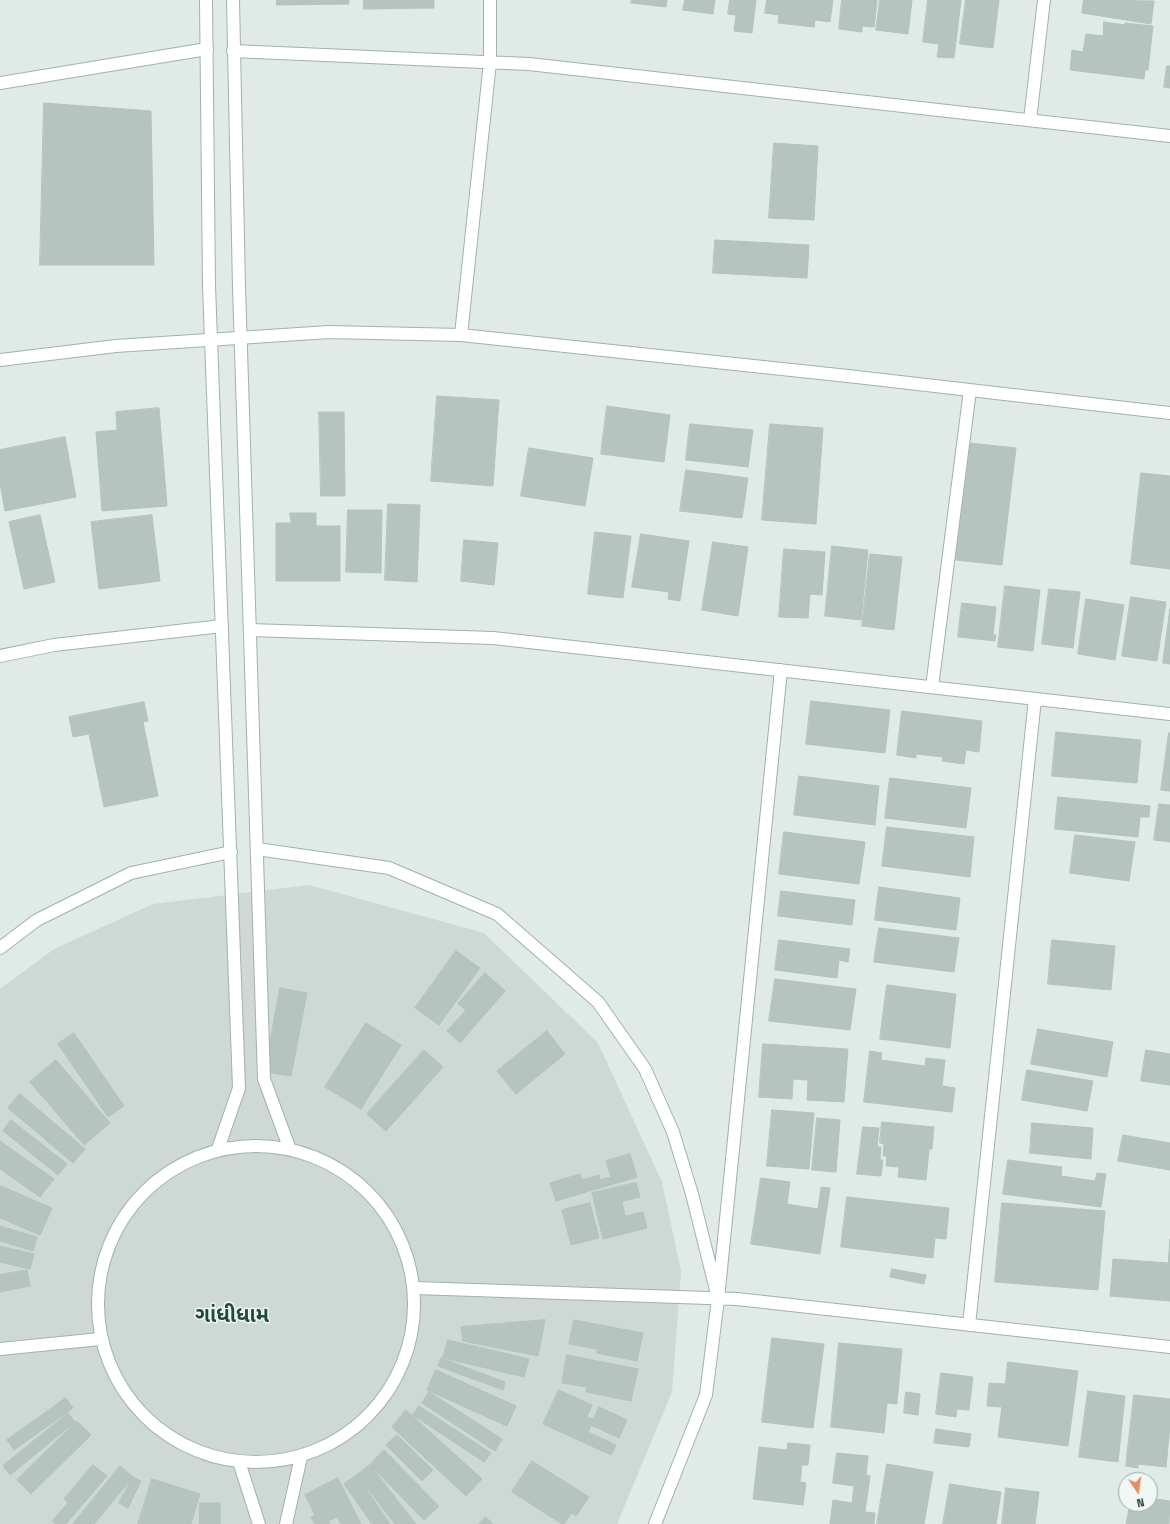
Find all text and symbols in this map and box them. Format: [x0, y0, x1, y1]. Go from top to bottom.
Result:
district label: ગાંધીધામ [195, 1303, 269, 1329]
north arrow [1118, 1472, 1158, 1512]
text: N [1135, 1495, 1146, 1510]

